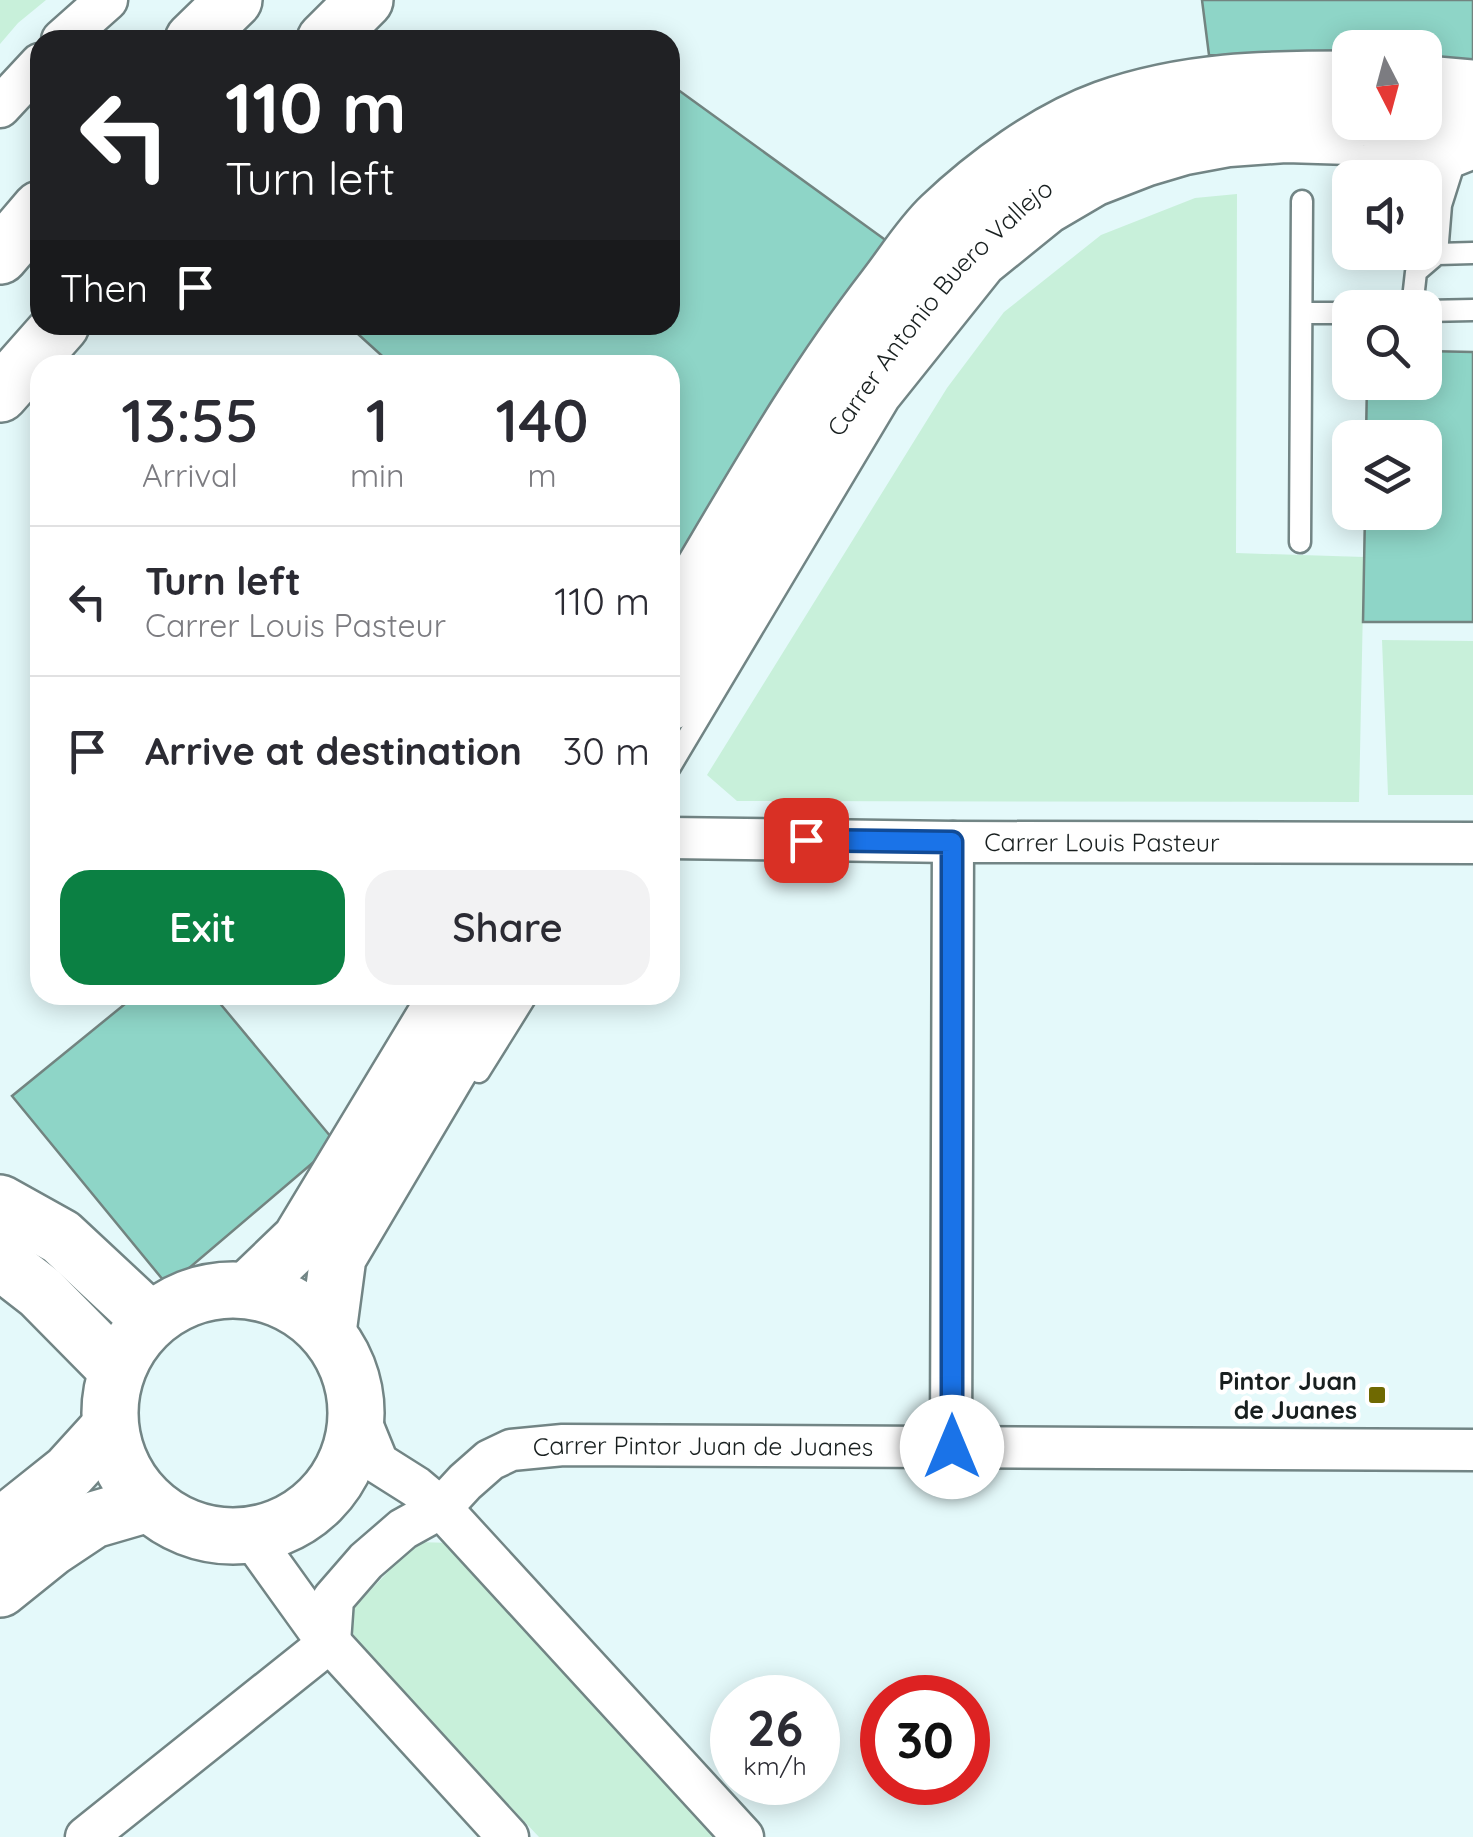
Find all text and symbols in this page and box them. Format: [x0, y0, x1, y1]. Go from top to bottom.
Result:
north arrow [1332, 30, 1442, 140]
map controls [1332, 30, 1442, 530]
text: 110 m [225, 63, 407, 151]
icon: left [60, 70, 190, 200]
text: Turn left [225, 150, 395, 206]
button: sound [1332, 160, 1442, 270]
street label: Carrer Antonio Buero Vallejo [820, 172, 1058, 441]
icon: arrive [168, 260, 223, 315]
text: Then [60, 264, 148, 312]
button: search [1332, 290, 1442, 400]
text: 13:55 [121, 382, 259, 457]
text: 1 [366, 382, 389, 457]
text: 140 [496, 382, 589, 457]
button: layers [1332, 420, 1442, 530]
text: Arrival [142, 455, 238, 495]
text: min [350, 455, 404, 495]
text: m [528, 455, 557, 495]
text: Turn left [145, 557, 301, 605]
icon: left [60, 574, 115, 629]
text: 110 m [554, 577, 650, 625]
text: Carrer Louis Pasteur [145, 605, 446, 645]
icon: arrive [60, 724, 115, 779]
text: Arrive at destination [145, 727, 522, 775]
text: 30 m [562, 727, 650, 775]
pin [764, 798, 849, 883]
icon: arrive [779, 813, 834, 868]
street label: Carrer Louis Pasteur [984, 826, 1220, 858]
button: Exit [60, 870, 345, 985]
button: Share [365, 870, 650, 985]
place label: Pintor Juan de Juanes [1218, 1365, 1357, 1425]
marker: Pintor Juan de Juanes [1366, 1384, 1388, 1406]
position arrow [900, 1395, 1004, 1499]
street label: Carrer Pintor Juan de Juanes [531, 1429, 873, 1463]
speed limit sign: 30 [860, 1675, 990, 1805]
text: 26 [747, 1696, 803, 1759]
text: km/h [743, 1750, 807, 1781]

